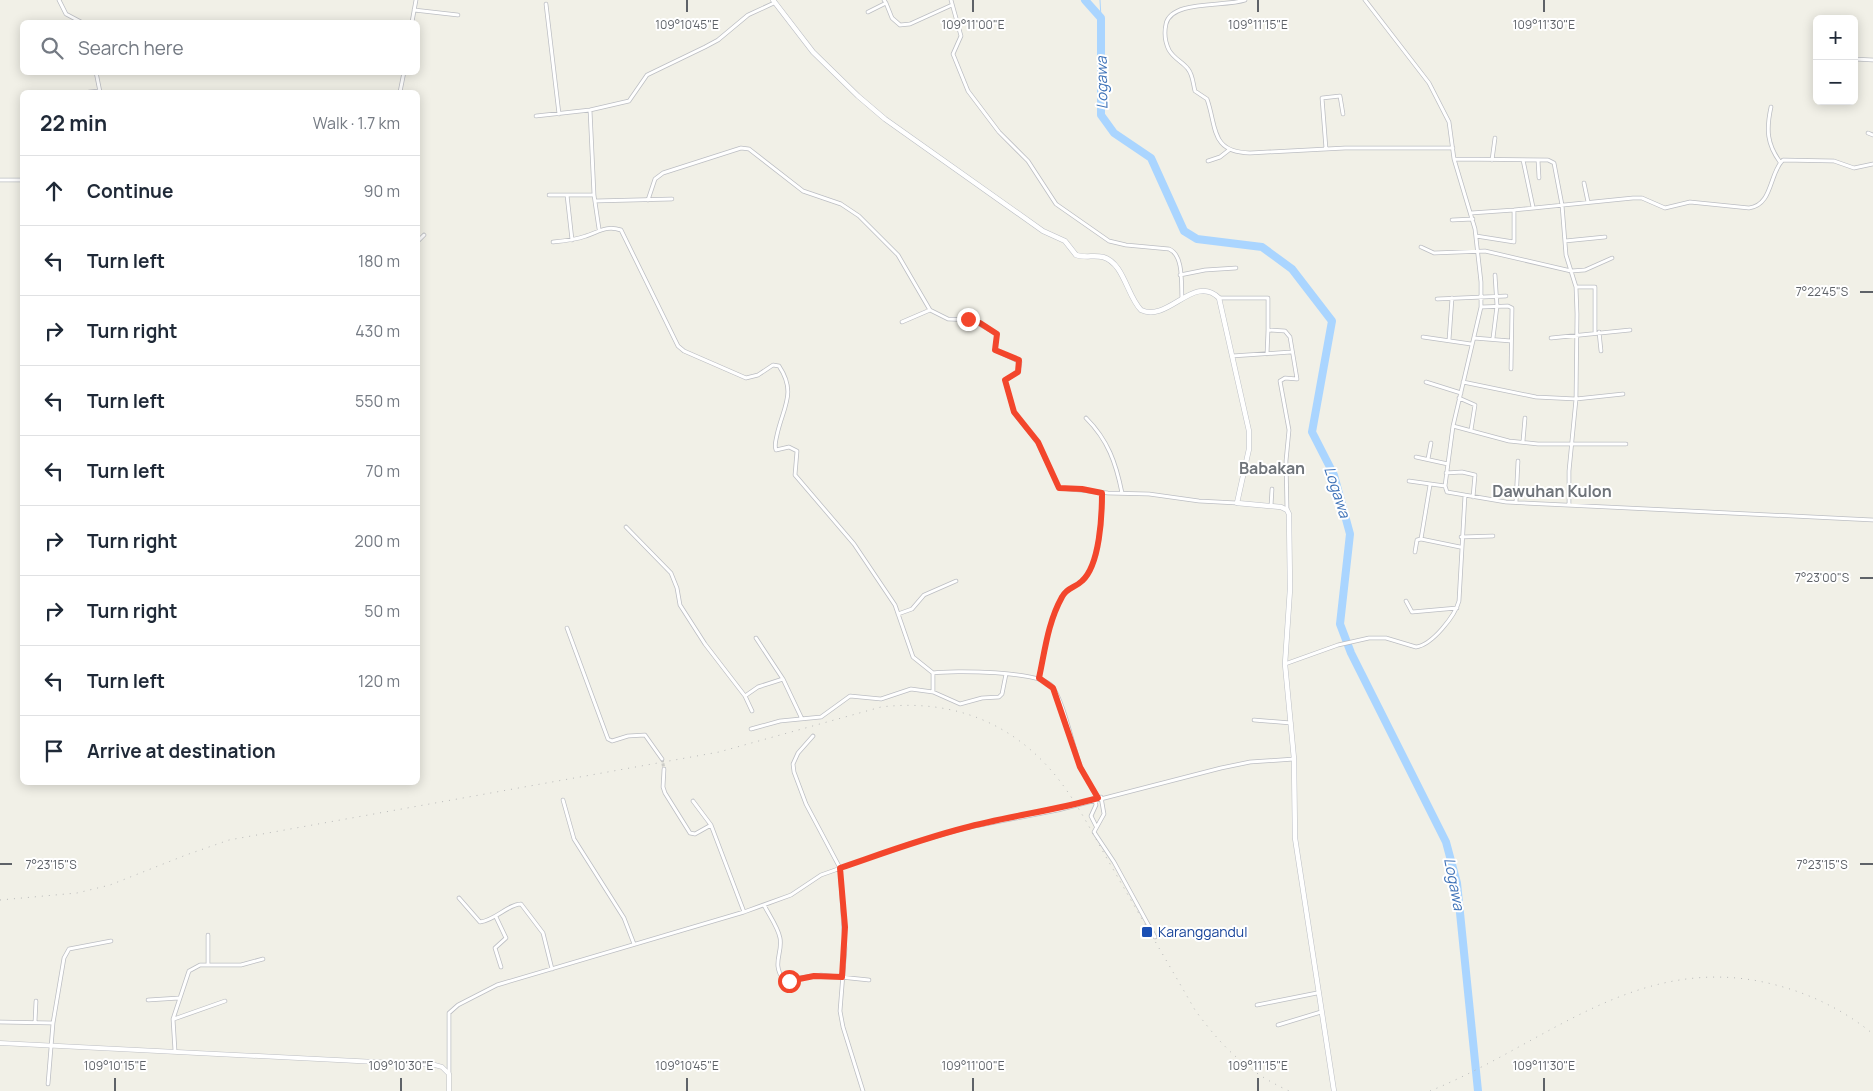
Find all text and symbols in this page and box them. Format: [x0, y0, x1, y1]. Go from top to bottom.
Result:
map controls [1813, 15, 1858, 105]
button: + [1813, 15, 1858, 60]
text: 109°10'45"E [655, 16, 719, 33]
text: 109°11'00"E [942, 16, 1005, 33]
text: 109°11'15"E [1228, 16, 1288, 33]
text: 109°11'30"E [1513, 16, 1575, 33]
search box [20, 20, 420, 75]
icon: search [38, 34, 66, 62]
text: Search here [78, 35, 184, 61]
water label: Logawa [1091, 56, 1112, 110]
button: − [1813, 60, 1858, 105]
text: 22 min [40, 109, 107, 137]
text: Walk · 1.7 km [313, 112, 400, 134]
icon: ahead [40, 177, 68, 205]
text: Continue [87, 178, 173, 204]
text: 90 m [364, 180, 400, 202]
icon: left [40, 247, 68, 275]
text: Turn left [87, 248, 165, 274]
text: 180 m [358, 250, 400, 272]
text: 7°22'45"S [1796, 283, 1848, 300]
route end [957, 308, 980, 331]
icon: right [40, 317, 68, 345]
text: Turn right [87, 318, 177, 344]
text: 430 m [355, 320, 400, 342]
icon: left [40, 387, 68, 415]
text: Turn left [87, 388, 165, 414]
text: 550 m [355, 390, 400, 412]
icon: left [40, 457, 68, 485]
district label: Babakan [1239, 457, 1305, 479]
text: Turn left [87, 458, 165, 484]
text: 70 m [365, 460, 400, 482]
water label: Logawa [1319, 463, 1356, 521]
district label: Dawuhan Kulon [1492, 480, 1612, 502]
icon: right [40, 527, 68, 555]
text: Turn right [87, 528, 177, 554]
text: 200 m [355, 530, 400, 552]
text: 7°23'00"S [1795, 569, 1849, 586]
icon: right [40, 597, 68, 625]
text: Turn right [87, 598, 177, 624]
text: 50 m [364, 600, 400, 622]
icon: left [40, 667, 68, 695]
text: Turn left [87, 668, 165, 694]
text: 120 m [358, 670, 400, 692]
icon: arrive [40, 737, 68, 765]
text: Arrive at destination [87, 738, 276, 764]
text: 7°23'15"S [25, 856, 77, 873]
water label: Logawa [1439, 856, 1470, 912]
text: 7°23'15"S [1796, 856, 1848, 873]
place label: Karanggandul [1158, 922, 1247, 941]
marker: Karanggandul [1140, 925, 1154, 939]
route start [778, 970, 801, 993]
text: 109°10'15"E [84, 1057, 146, 1074]
text: 109°10'30"E [369, 1057, 434, 1074]
text: 109°10'45"E [655, 1057, 719, 1074]
text: 109°11'00"E [942, 1057, 1005, 1074]
text: 109°11'15"E [1228, 1057, 1288, 1074]
text: 109°11'30"E [1513, 1057, 1575, 1074]

